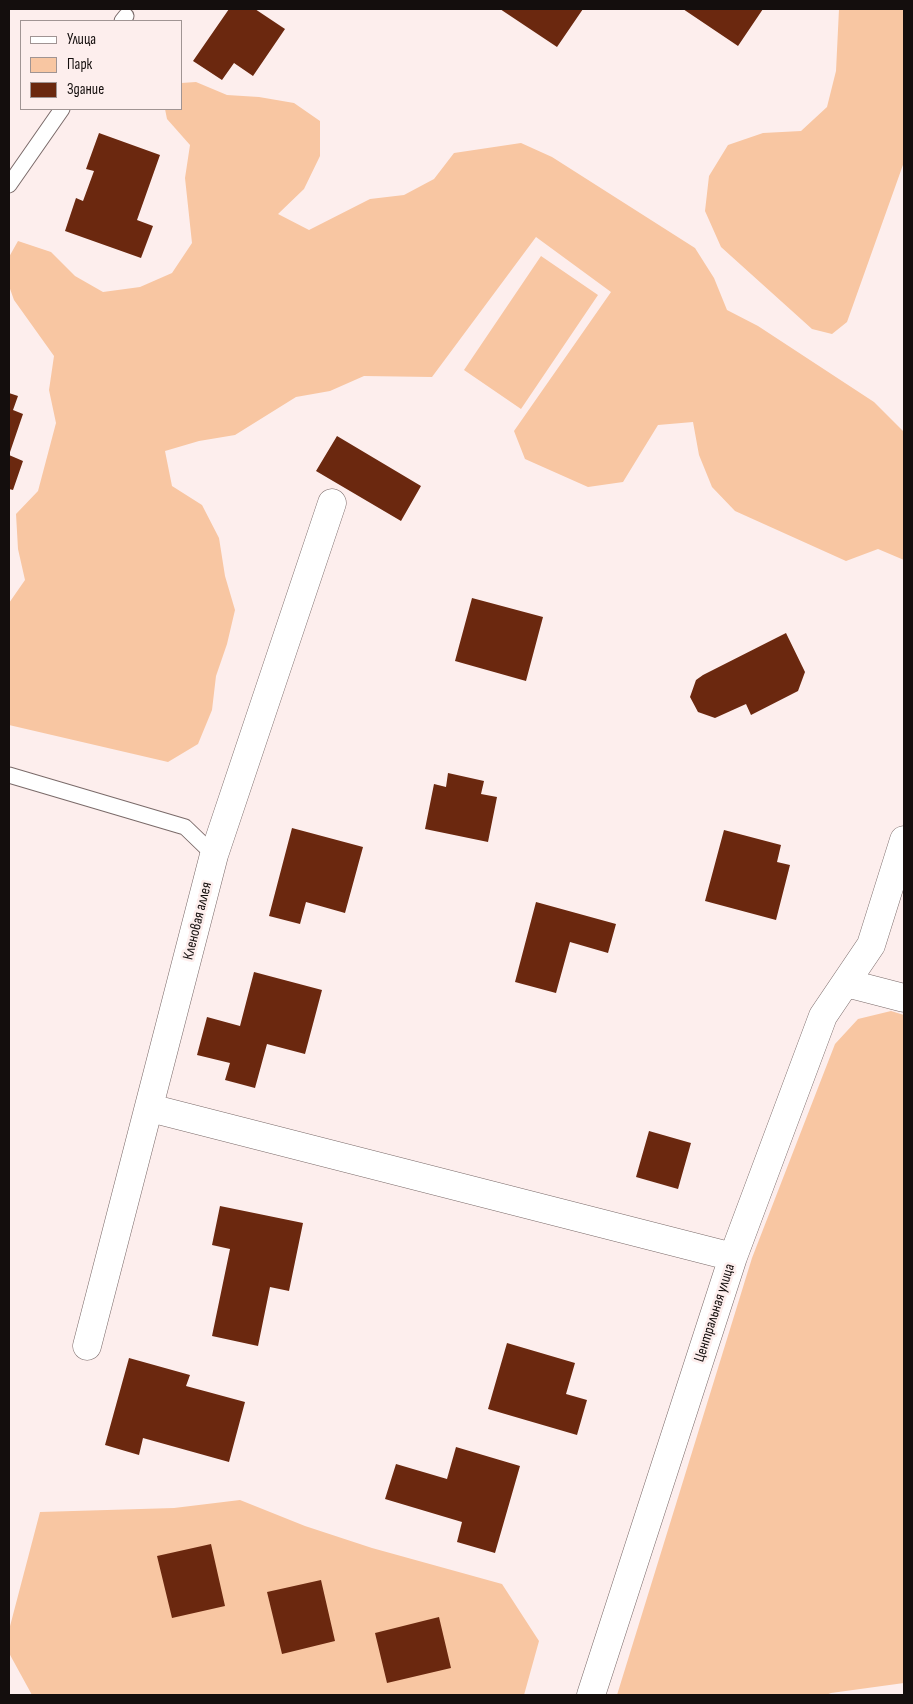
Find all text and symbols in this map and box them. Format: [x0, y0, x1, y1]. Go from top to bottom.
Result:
legend [20, 20, 182, 110]
text: Улица [67, 30, 96, 49]
text: Парк [67, 55, 92, 74]
text: Здание [67, 80, 104, 99]
street label: Кленовая аллея [180, 880, 216, 962]
street label: Центральная улица [691, 1262, 739, 1364]

